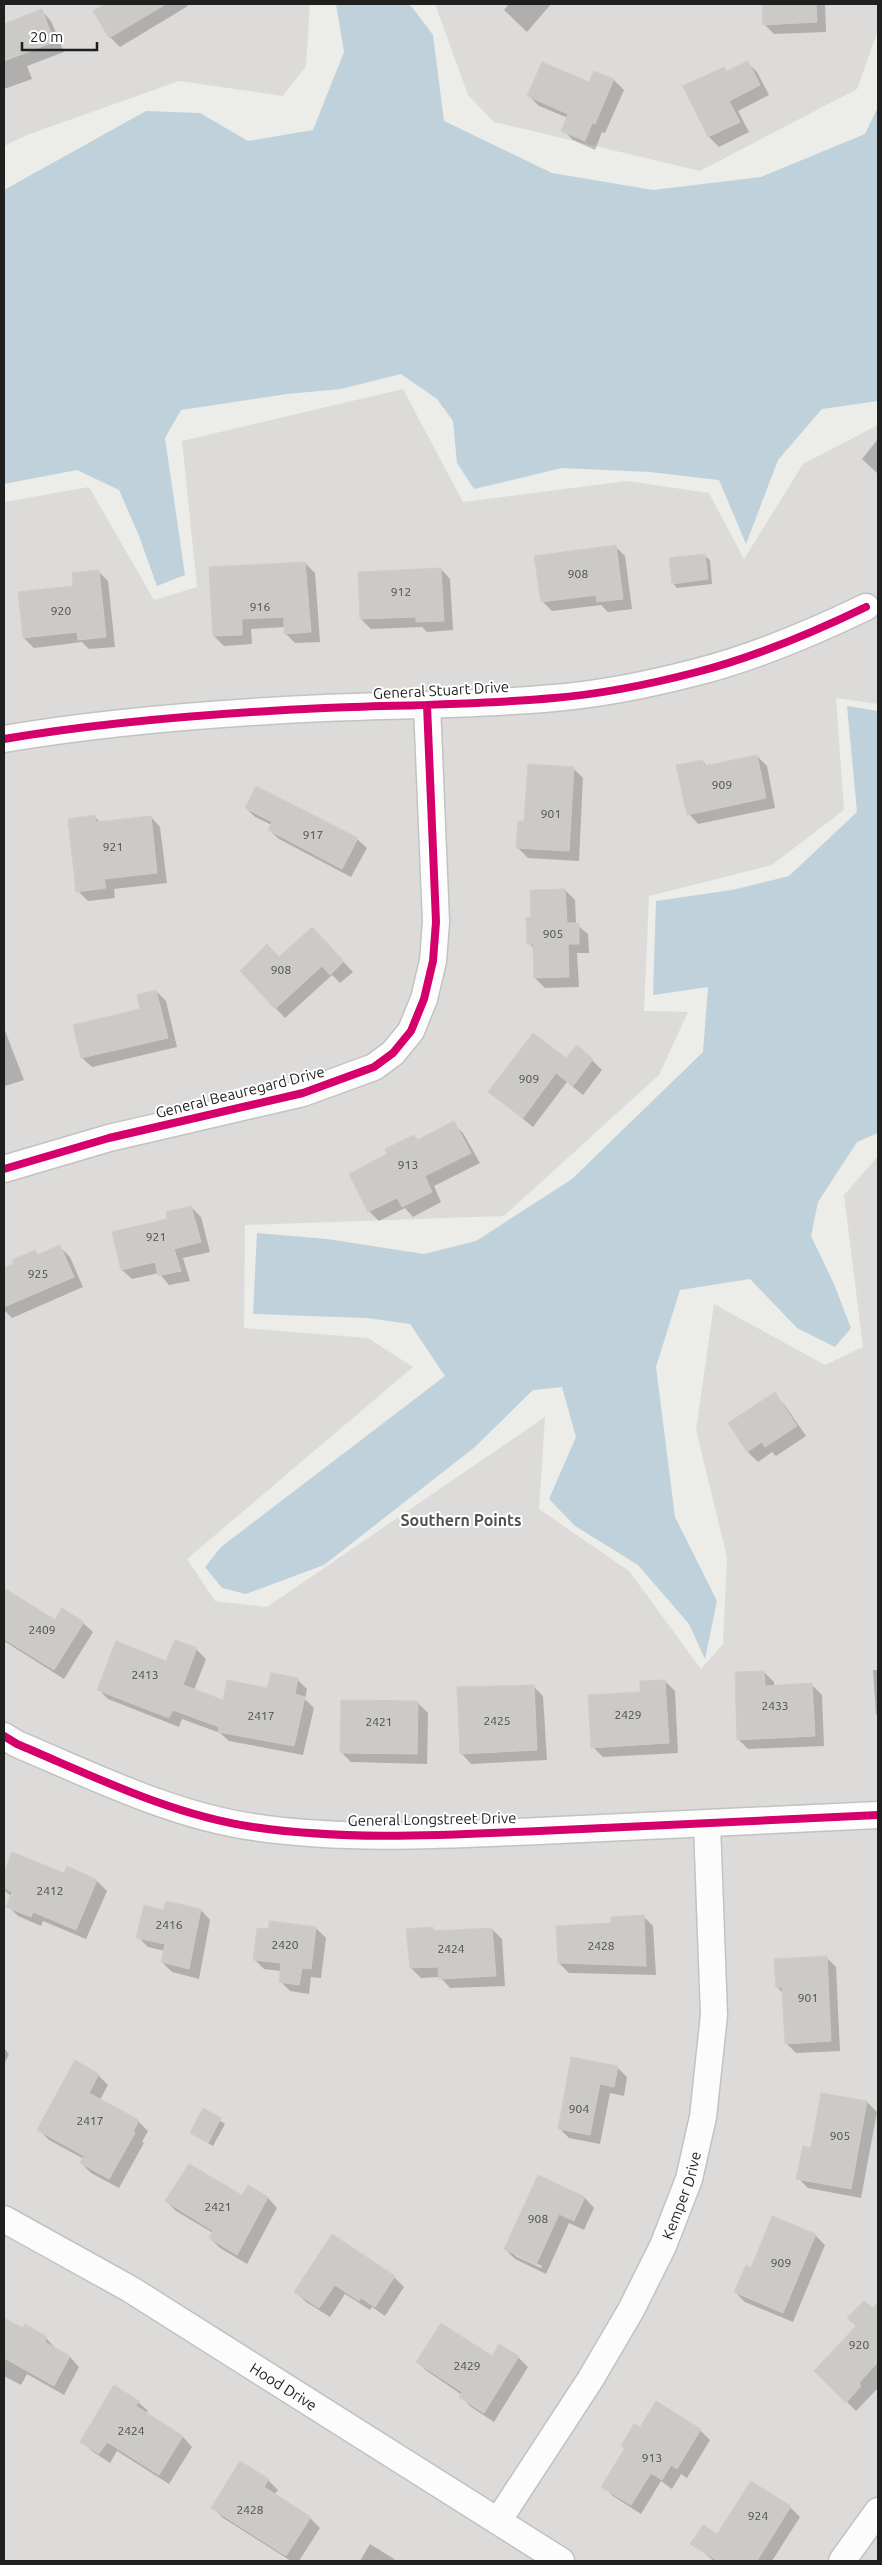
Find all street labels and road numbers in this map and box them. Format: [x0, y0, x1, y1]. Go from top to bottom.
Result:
street label: General Stuart Drive [372, 678, 510, 702]
street label: General Beauregard Drive [154, 1063, 326, 1121]
street label: General Longstreet Drive [347, 1809, 517, 1829]
street label: Kemper Drive [658, 2150, 703, 2242]
street label: Hood Drive [247, 2359, 320, 2413]

